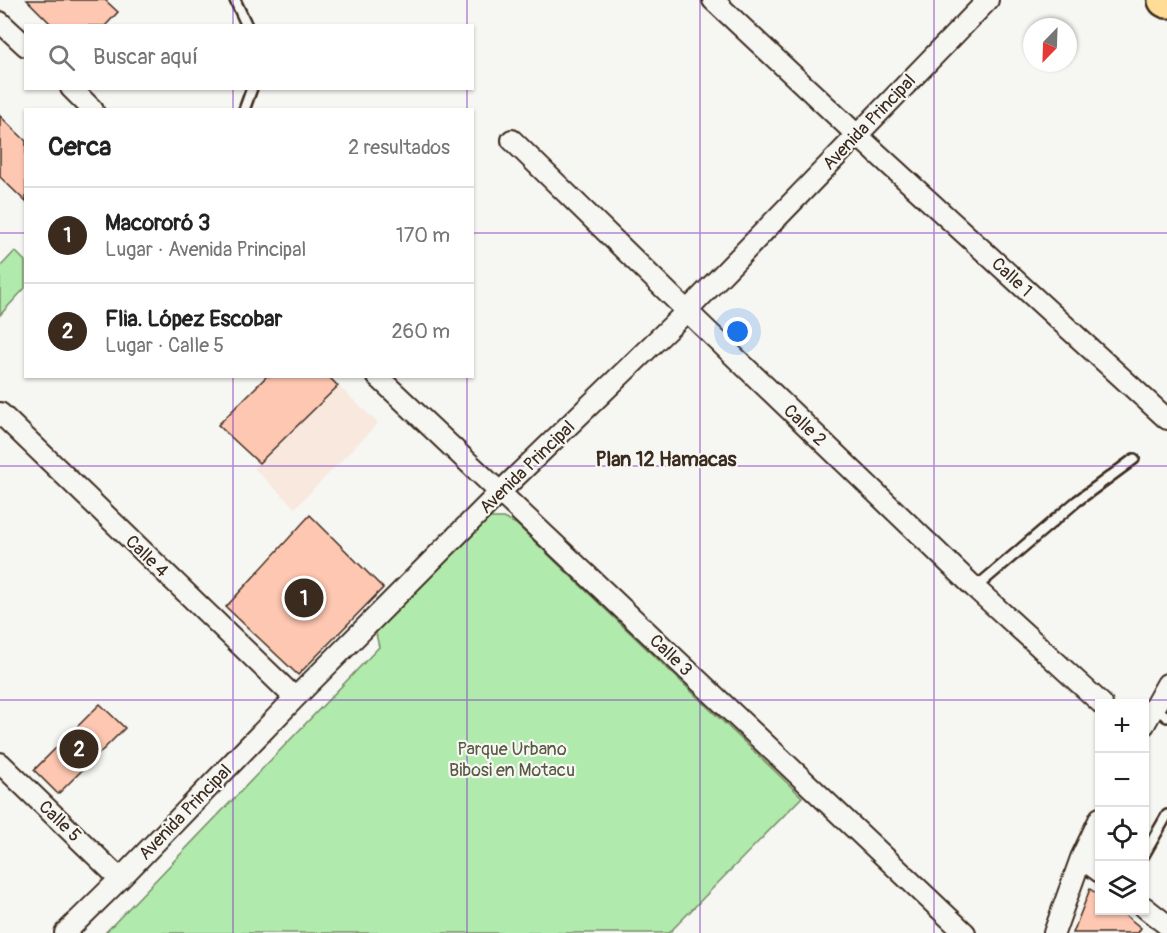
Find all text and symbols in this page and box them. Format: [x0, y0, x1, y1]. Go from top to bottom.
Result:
north arrow [1023, 18, 1077, 72]
search box [24, 24, 474, 90]
icon: search [45, 41, 78, 74]
text: Buscar aquí [93, 43, 198, 71]
street label: Avenida Principal [818, 70, 921, 175]
text: Cerca [48, 131, 111, 163]
text: 2 resultados [348, 135, 450, 160]
text: Macororó 3 [105, 209, 210, 237]
text: 1 [64, 223, 71, 248]
text: 170 m [396, 223, 450, 248]
text: Lugar · Avenida Principal [105, 237, 306, 262]
street label: Calle 1 [986, 253, 1037, 302]
text: Flia. López Escobar [105, 305, 282, 333]
your location [723, 317, 752, 346]
text: 2 [62, 319, 73, 344]
text: 260 m [391, 319, 450, 344]
text: Lugar · Calle 5 [105, 333, 224, 358]
street label: Calle 2 [778, 399, 831, 451]
street label: Avenida Principal [475, 416, 580, 519]
district label: Plan 12 Hamacas [596, 447, 737, 472]
street label: Calle 4 [120, 530, 173, 583]
pin: 1 [284, 576, 324, 620]
street label: Calle 3 [644, 629, 697, 681]
map controls [1095, 699, 1149, 915]
button: + [1095, 699, 1149, 753]
pin: 2 [60, 726, 98, 771]
park label: Parque Urbano Bibosi en Motacu [449, 738, 575, 782]
button: − [1095, 753, 1149, 807]
street label: Avenida Principal [134, 760, 237, 865]
street label: Calle 5 [33, 796, 86, 847]
button: locate [1095, 807, 1149, 861]
button: layers [1095, 861, 1149, 915]

